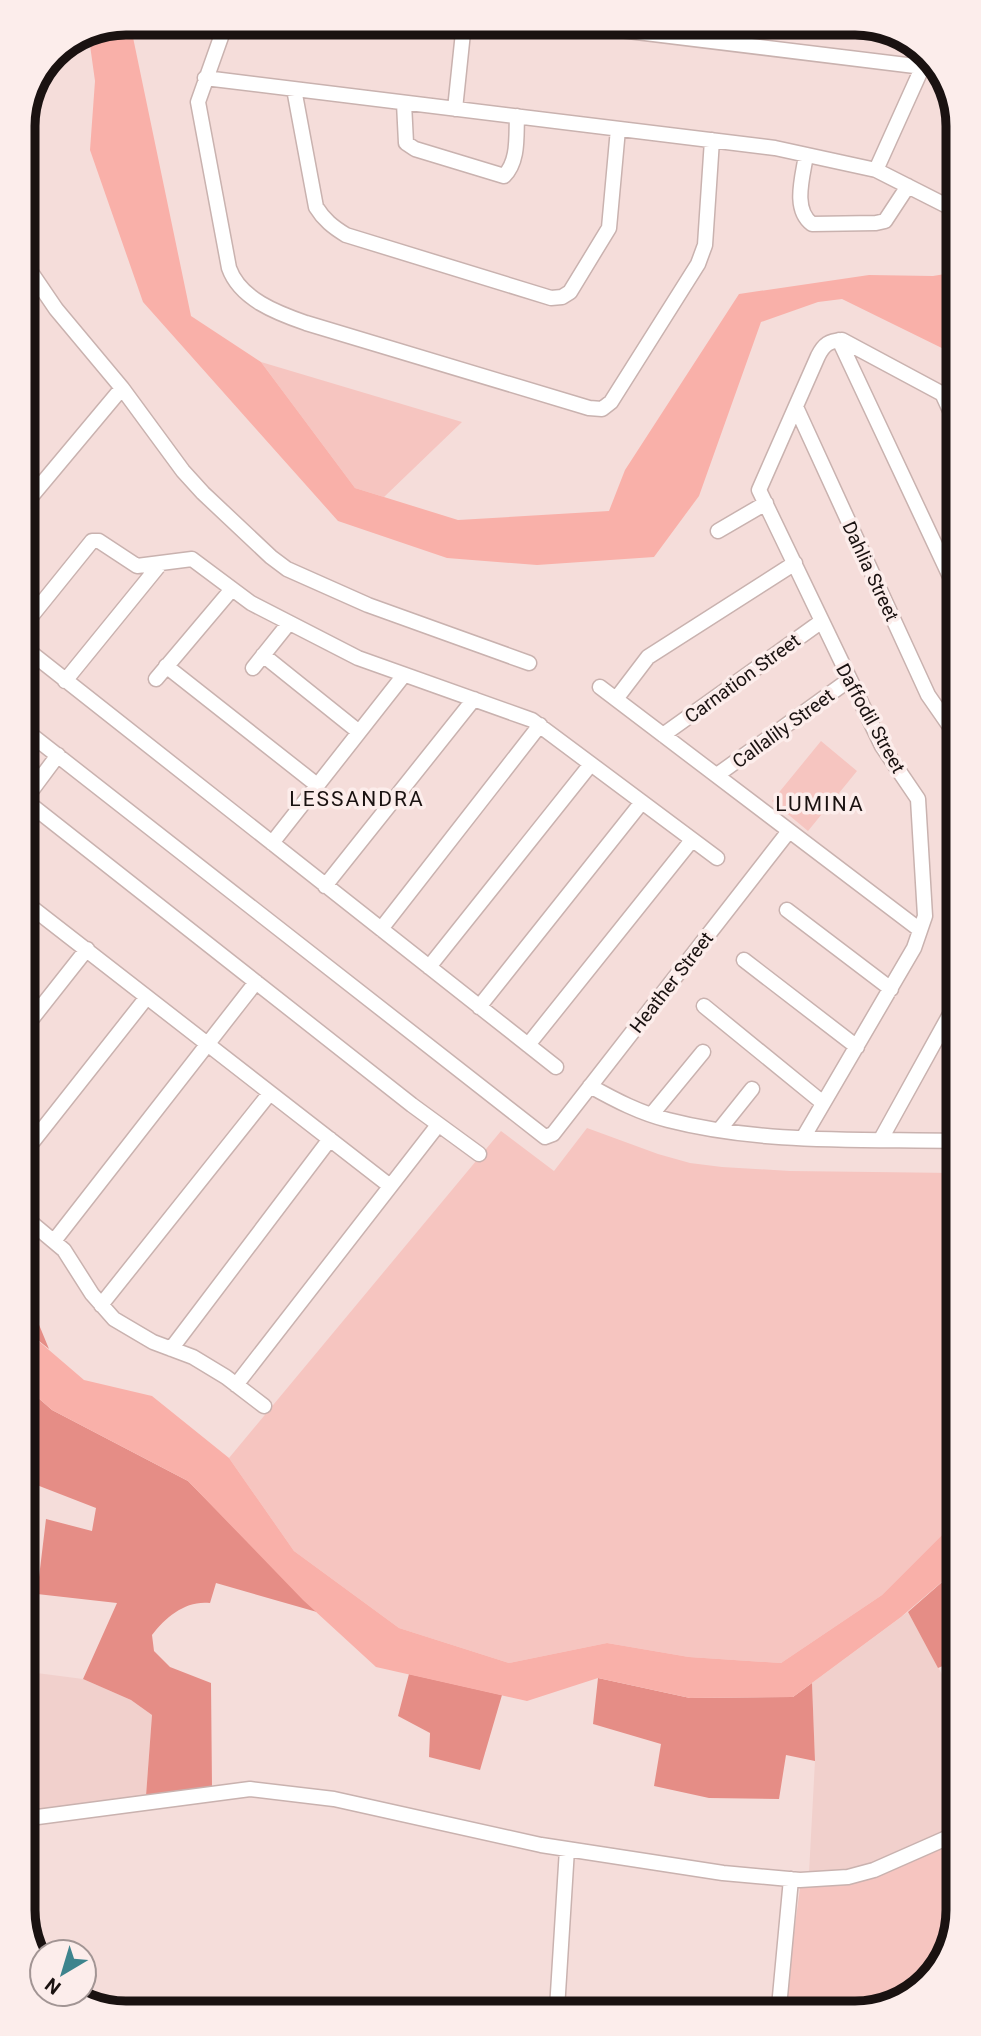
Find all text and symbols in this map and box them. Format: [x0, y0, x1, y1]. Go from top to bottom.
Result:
street label: Dahlia Street [837, 518, 904, 625]
street label: Carnation Street [680, 629, 804, 728]
street label: Daffodil Street [831, 659, 910, 777]
street label: Callalily Street [728, 684, 839, 773]
district label: LESSANDRA [289, 787, 425, 811]
district label: LUMINA [775, 792, 865, 816]
street label: Heather Street [625, 927, 718, 1037]
north arrow [28, 1938, 98, 2008]
text: N [40, 1973, 65, 1999]

